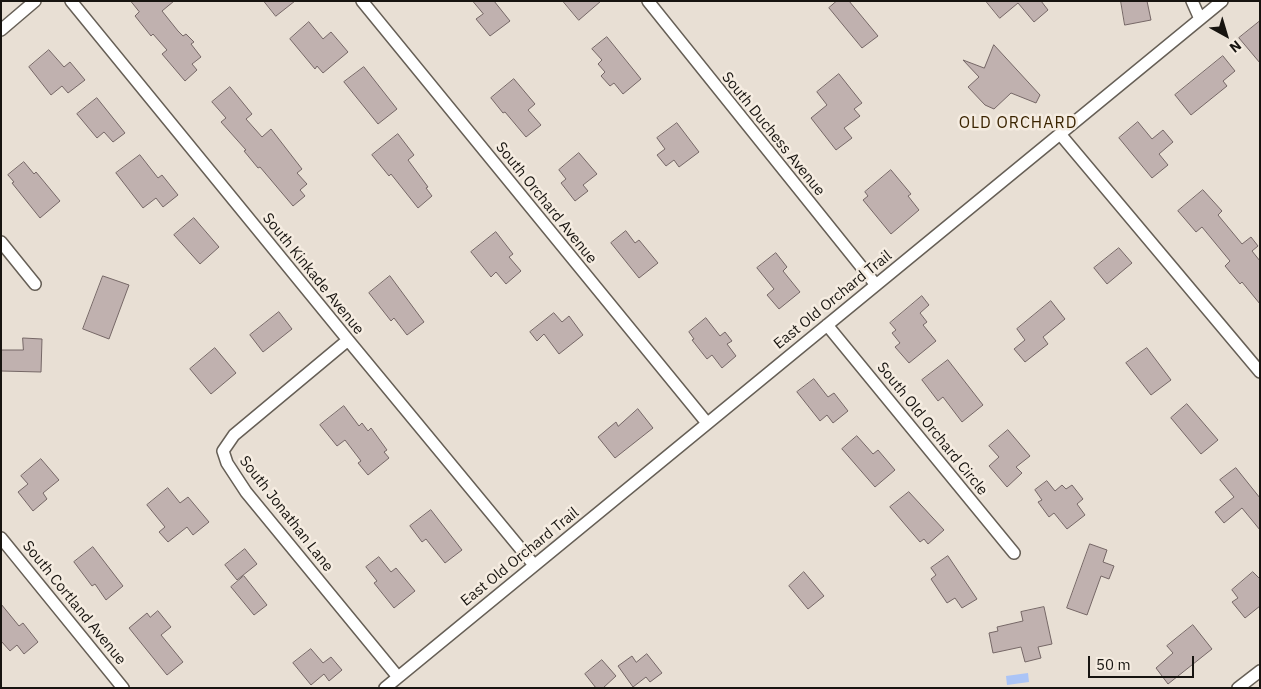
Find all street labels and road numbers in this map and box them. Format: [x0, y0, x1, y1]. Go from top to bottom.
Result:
street label: South Duchess Avenue [718, 68, 828, 200]
street label: South Orchard Avenue [492, 139, 600, 267]
street label: South Kinkade Avenue [258, 210, 368, 338]
street label: East Old Orchard Trail [770, 247, 896, 353]
street label: South Old Orchard Circle [873, 359, 991, 499]
street label: South Jonathan Lane [235, 453, 337, 575]
street label: East Old Orchard Trail [457, 504, 583, 610]
street label: South Cortland Avenue [18, 537, 130, 669]

